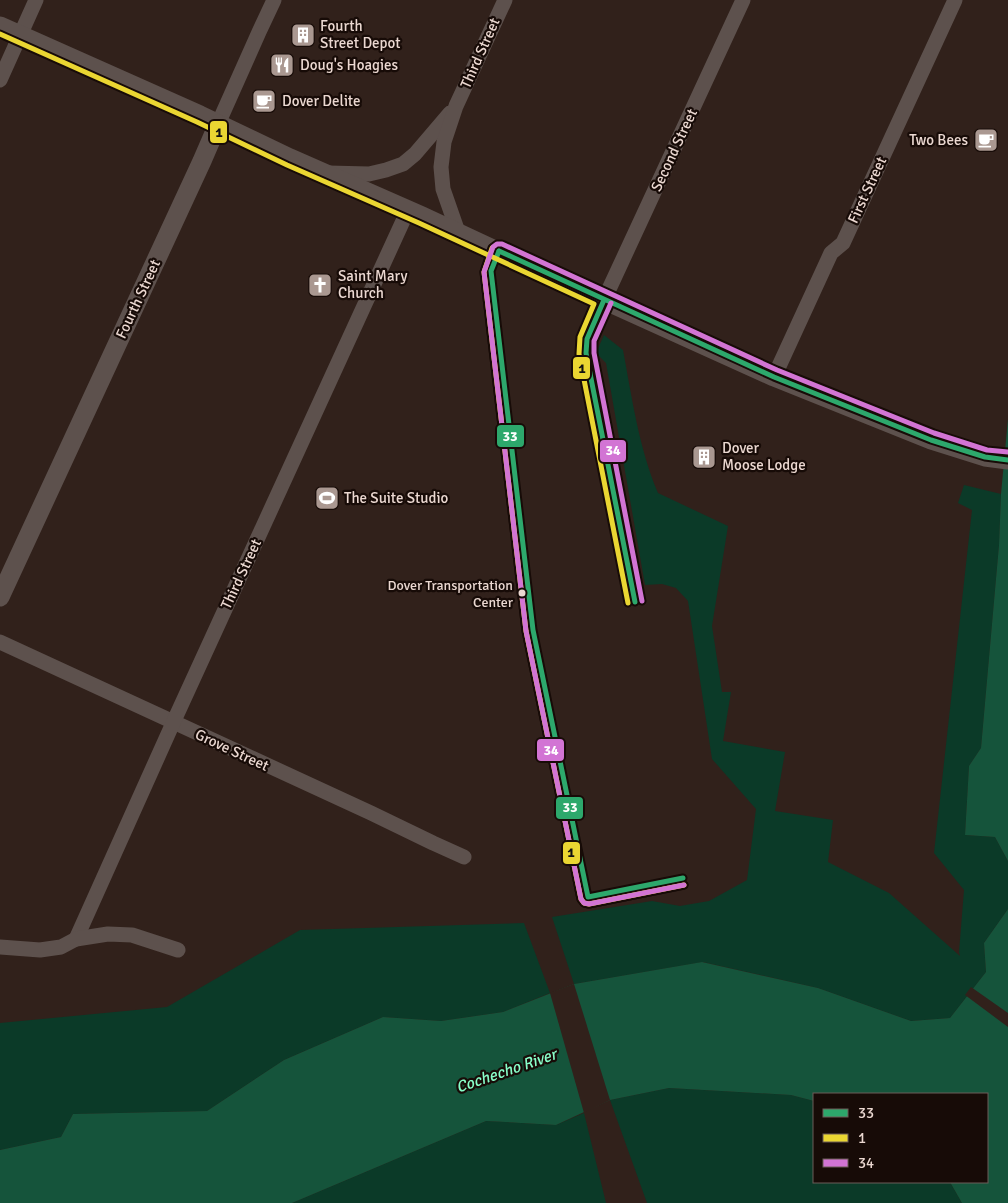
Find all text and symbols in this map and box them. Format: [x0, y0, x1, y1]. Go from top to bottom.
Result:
street label: Third Street [456, 15, 504, 91]
place label: Fourth Street Depot [320, 17, 400, 52]
building icon: Fourth Street Depot [290, 22, 316, 48]
restaurant icon: Doug's Hoagies [269, 52, 295, 78]
place label: Doug's Hoagies [300, 56, 398, 74]
cafe icon: Dover Delite [251, 88, 277, 114]
place label: Dover Delite [282, 92, 361, 110]
street label: Second Street [647, 106, 701, 194]
line badge: 1 [209, 120, 228, 144]
text: 1 [215, 124, 223, 141]
cafe icon: Two Bees [973, 127, 999, 153]
place label: Two Bees [909, 131, 968, 149]
street label: First Street [844, 154, 890, 226]
street label: Fourth Street [112, 257, 164, 341]
place label: Saint Mary Church [338, 267, 407, 302]
church icon: Saint Mary Church [307, 272, 333, 298]
line badge: 1 [572, 356, 591, 380]
text: 1 [578, 360, 586, 377]
line badge: 33 [496, 424, 525, 448]
text: 33 [502, 428, 518, 445]
line badge: 34 [599, 439, 627, 463]
place label: Dover Moose Lodge [722, 439, 806, 474]
text: 34 [605, 442, 621, 459]
building icon: Dover Moose Lodge [691, 444, 717, 470]
sports icon: The Suite Studio [314, 485, 340, 511]
place label: The Suite Studio [344, 489, 448, 507]
street label: Third Street [217, 536, 265, 612]
place label: Dover Transportation Center [388, 577, 514, 611]
marker: Dover Transportation Center [517, 588, 527, 598]
street label: Grove Street [192, 725, 272, 775]
line badge: 34 [536, 738, 565, 762]
text: 34 [543, 742, 559, 759]
line badge: 33 [555, 796, 584, 820]
text: 33 [562, 799, 578, 816]
line badge: 1 [562, 841, 581, 865]
text: 1 [567, 844, 575, 861]
water label: Cochecho River [453, 1044, 561, 1097]
legend [813, 1093, 988, 1183]
text: 33 [858, 1104, 874, 1122]
text: 1 [858, 1129, 866, 1147]
text: 34 [858, 1154, 874, 1172]

